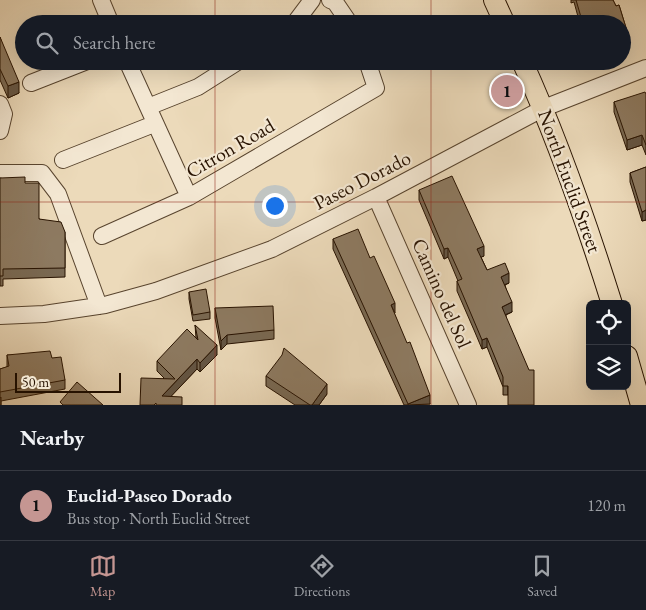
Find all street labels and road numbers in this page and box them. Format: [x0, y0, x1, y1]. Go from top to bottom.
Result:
street label: North Euclid Street [532, 106, 608, 257]
street label: Citron Road [181, 112, 280, 184]
street label: Paseo Dorado [309, 144, 415, 216]
street label: Camino del Sol [406, 234, 478, 352]

